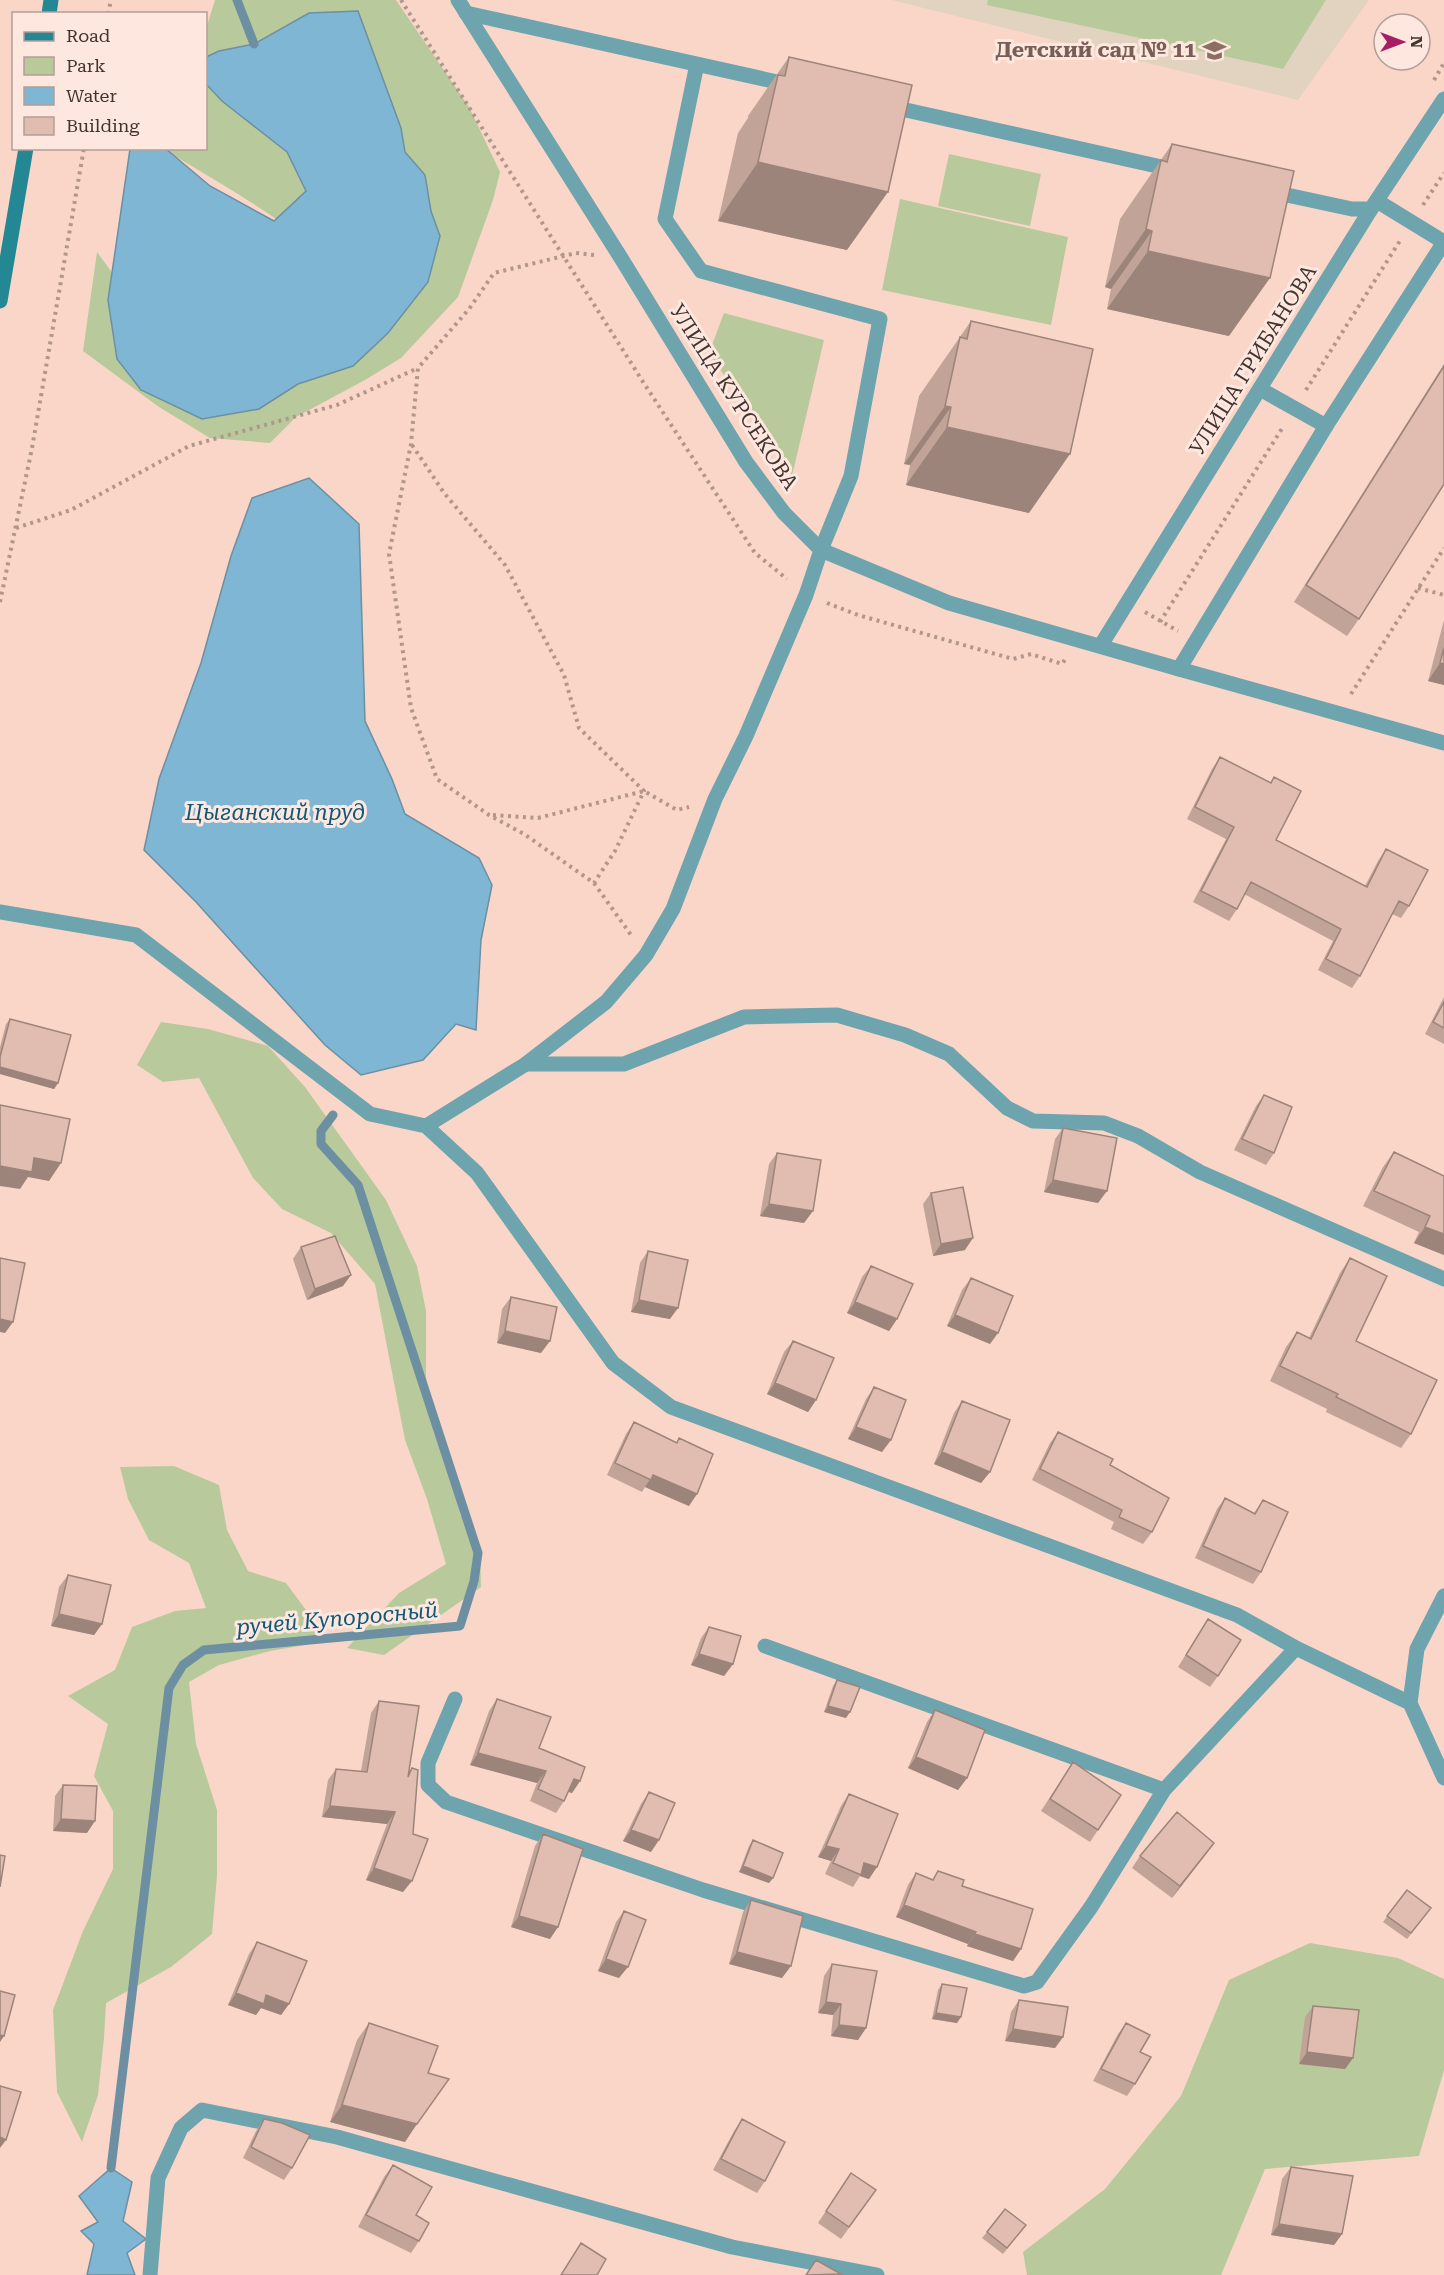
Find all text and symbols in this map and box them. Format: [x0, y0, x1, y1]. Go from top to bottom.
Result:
legend [12, 12, 207, 150]
north arrow [1372, 12, 1432, 72]
text: Road [66, 25, 111, 46]
text: N [1407, 36, 1426, 48]
school or university icon: Детский сад № 11 [1201, 37, 1227, 63]
place label: Детский сад № 11 [995, 38, 1196, 62]
text: Park [66, 55, 106, 76]
text: Water [66, 85, 117, 106]
text: Building [66, 115, 140, 136]
street label: УЛИЦА ГРИБАНОВА [1185, 260, 1321, 459]
street label: УЛИЦА КУРСЕКОВА [665, 300, 803, 495]
water label: Цыганский пруд [184, 800, 365, 825]
water label: ручей Купоросный [233, 1597, 439, 1640]

